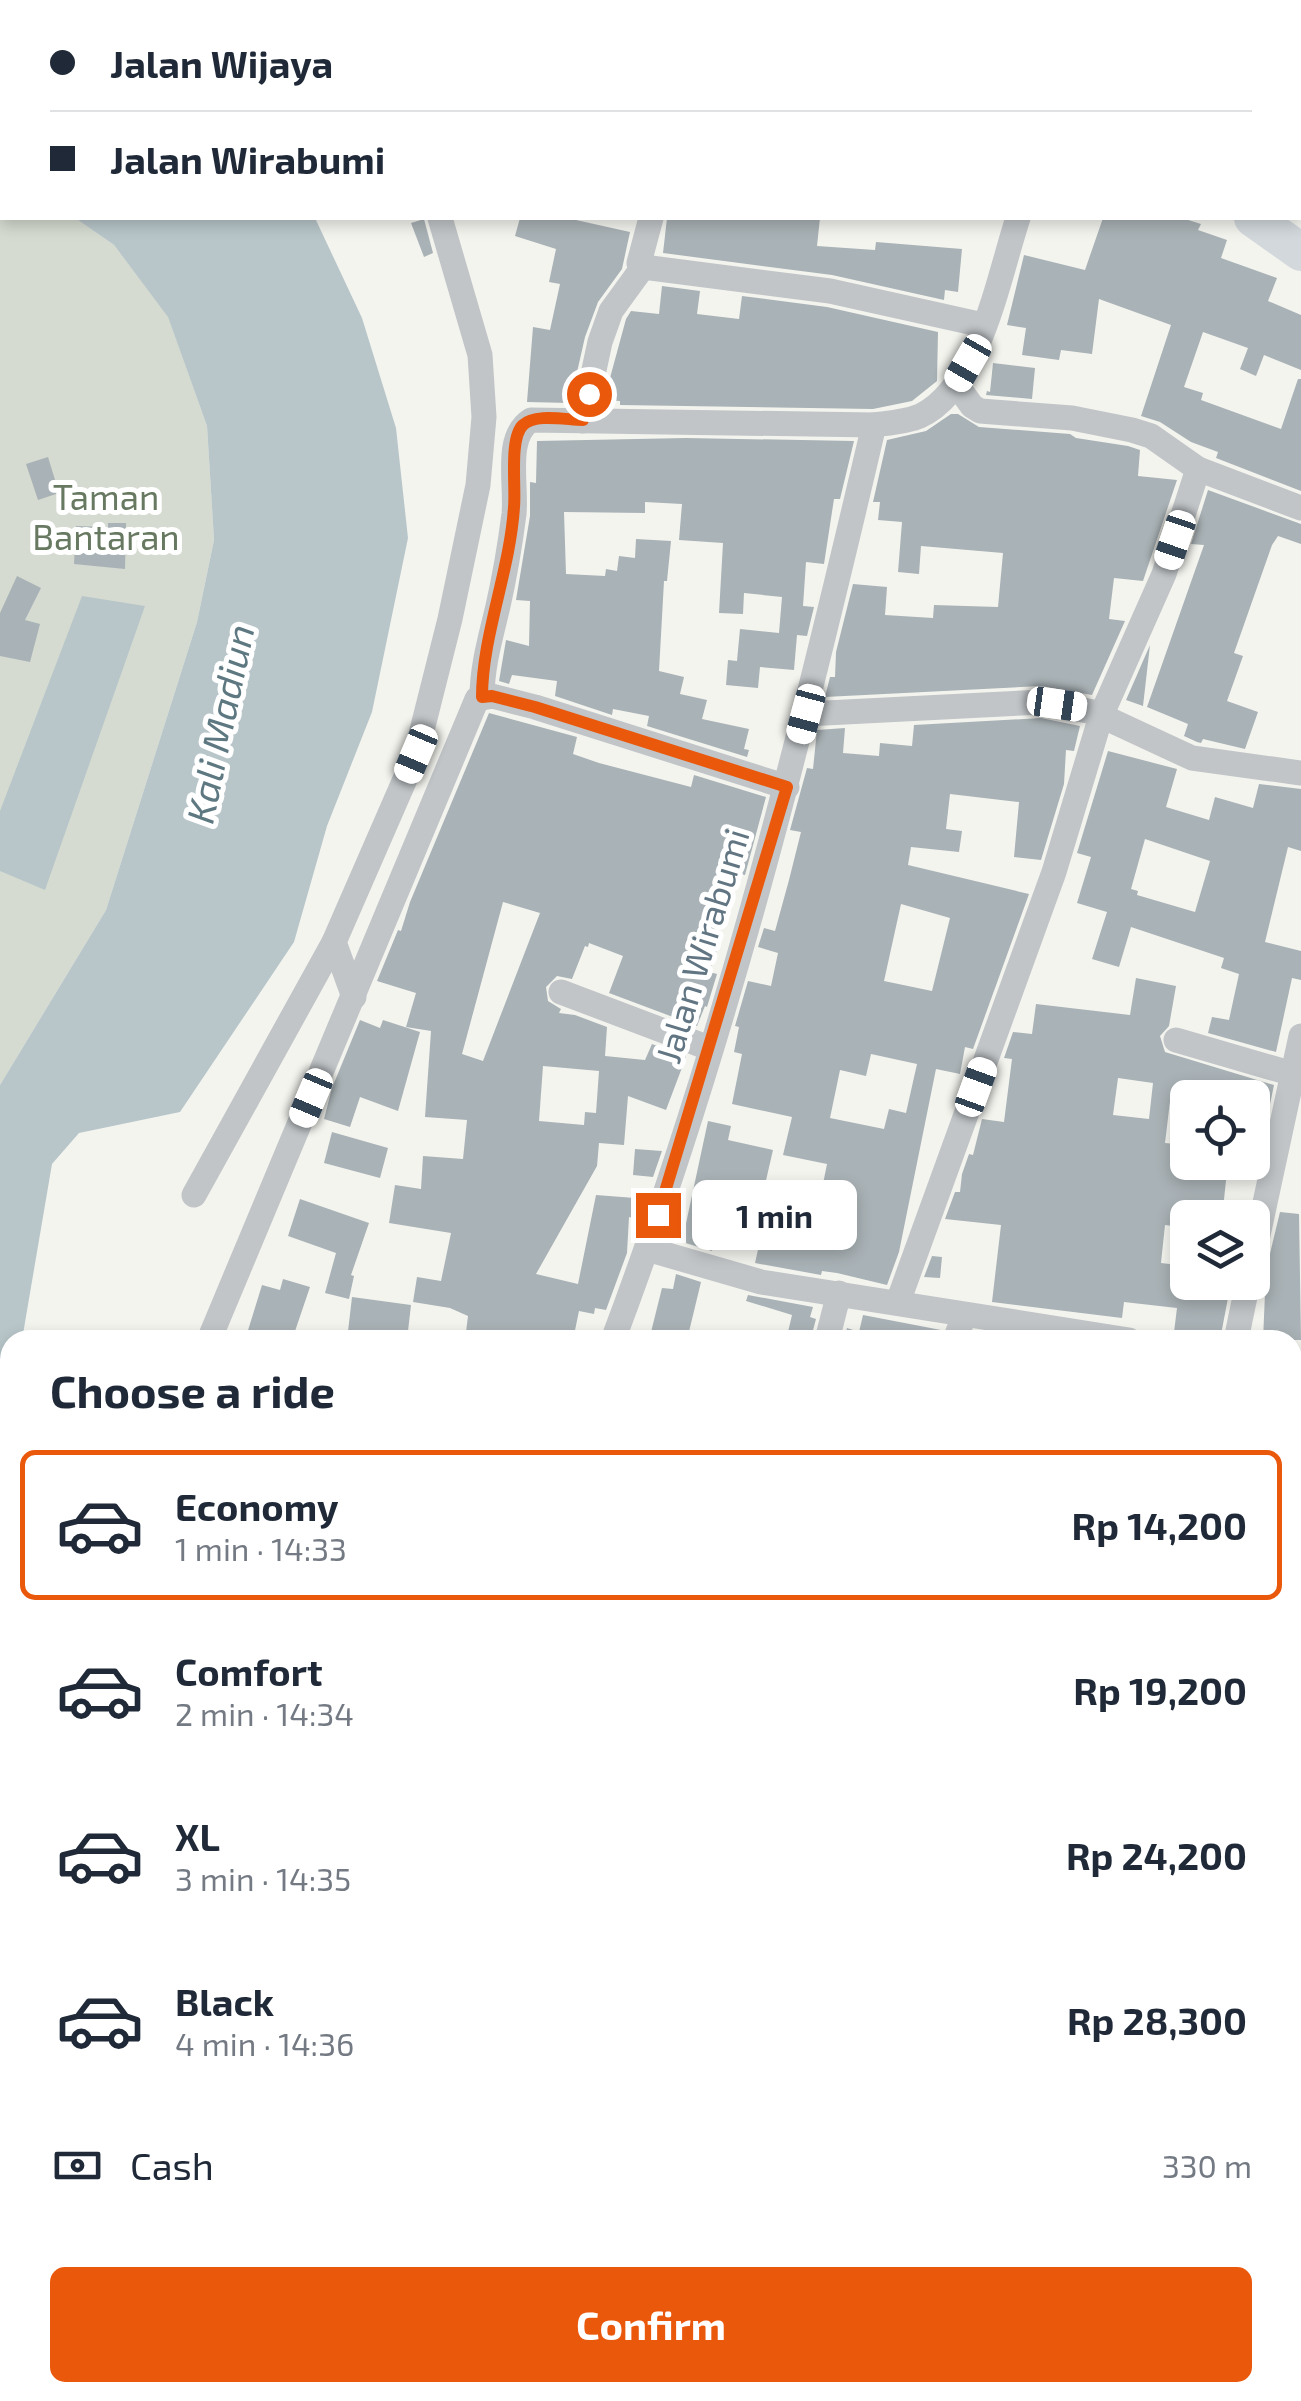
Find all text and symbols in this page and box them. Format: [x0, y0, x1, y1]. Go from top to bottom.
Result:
text: Jalan Wijaya [110, 40, 333, 86]
text: Jalan Wirabumi [110, 136, 385, 182]
car [940, 330, 996, 396]
route start [567, 372, 612, 417]
park label: Taman Bantaran [32, 475, 180, 557]
car [1151, 507, 1199, 573]
water label: Kali Madiun [176, 620, 263, 827]
car [784, 681, 828, 747]
car [1025, 685, 1089, 723]
car [390, 721, 442, 787]
street label: Jalan Wirabumi [646, 823, 757, 1068]
car [952, 1054, 1000, 1120]
car [285, 1065, 337, 1131]
map controls [1170, 1080, 1270, 1300]
button: locate [1170, 1080, 1270, 1180]
callout: 1 min [693, 1180, 858, 1250]
route end [636, 1193, 681, 1238]
text: 1 min [736, 1196, 813, 1234]
button: layers [1170, 1200, 1270, 1300]
text: Choose a ride [50, 1363, 335, 1417]
icon: car [55, 1480, 145, 1570]
text: Economy [175, 1483, 339, 1529]
text: Rp 14,200 [1072, 1502, 1247, 1548]
text: 1 min · 14:33 [175, 1529, 347, 1567]
icon: car [55, 1645, 145, 1735]
text: Comfort [175, 1648, 323, 1694]
text: Rp 19,200 [1073, 1667, 1247, 1713]
text: 2 min · 14:34 [175, 1694, 354, 1732]
icon: car [55, 1810, 145, 1900]
text: XL [175, 1813, 220, 1859]
text: Rp 24,200 [1066, 1832, 1247, 1878]
text: 3 min · 14:35 [175, 1859, 351, 1897]
icon: car [55, 1975, 145, 2065]
text: Black [175, 1978, 274, 2024]
text: Rp 28,300 [1067, 1997, 1247, 2043]
text: 4 min · 14:36 [175, 2024, 354, 2062]
icon: cash [50, 2138, 105, 2193]
text: Cash [130, 2142, 214, 2188]
text: 330 m [1162, 2146, 1252, 2184]
button: Confirm [50, 2267, 1252, 2382]

